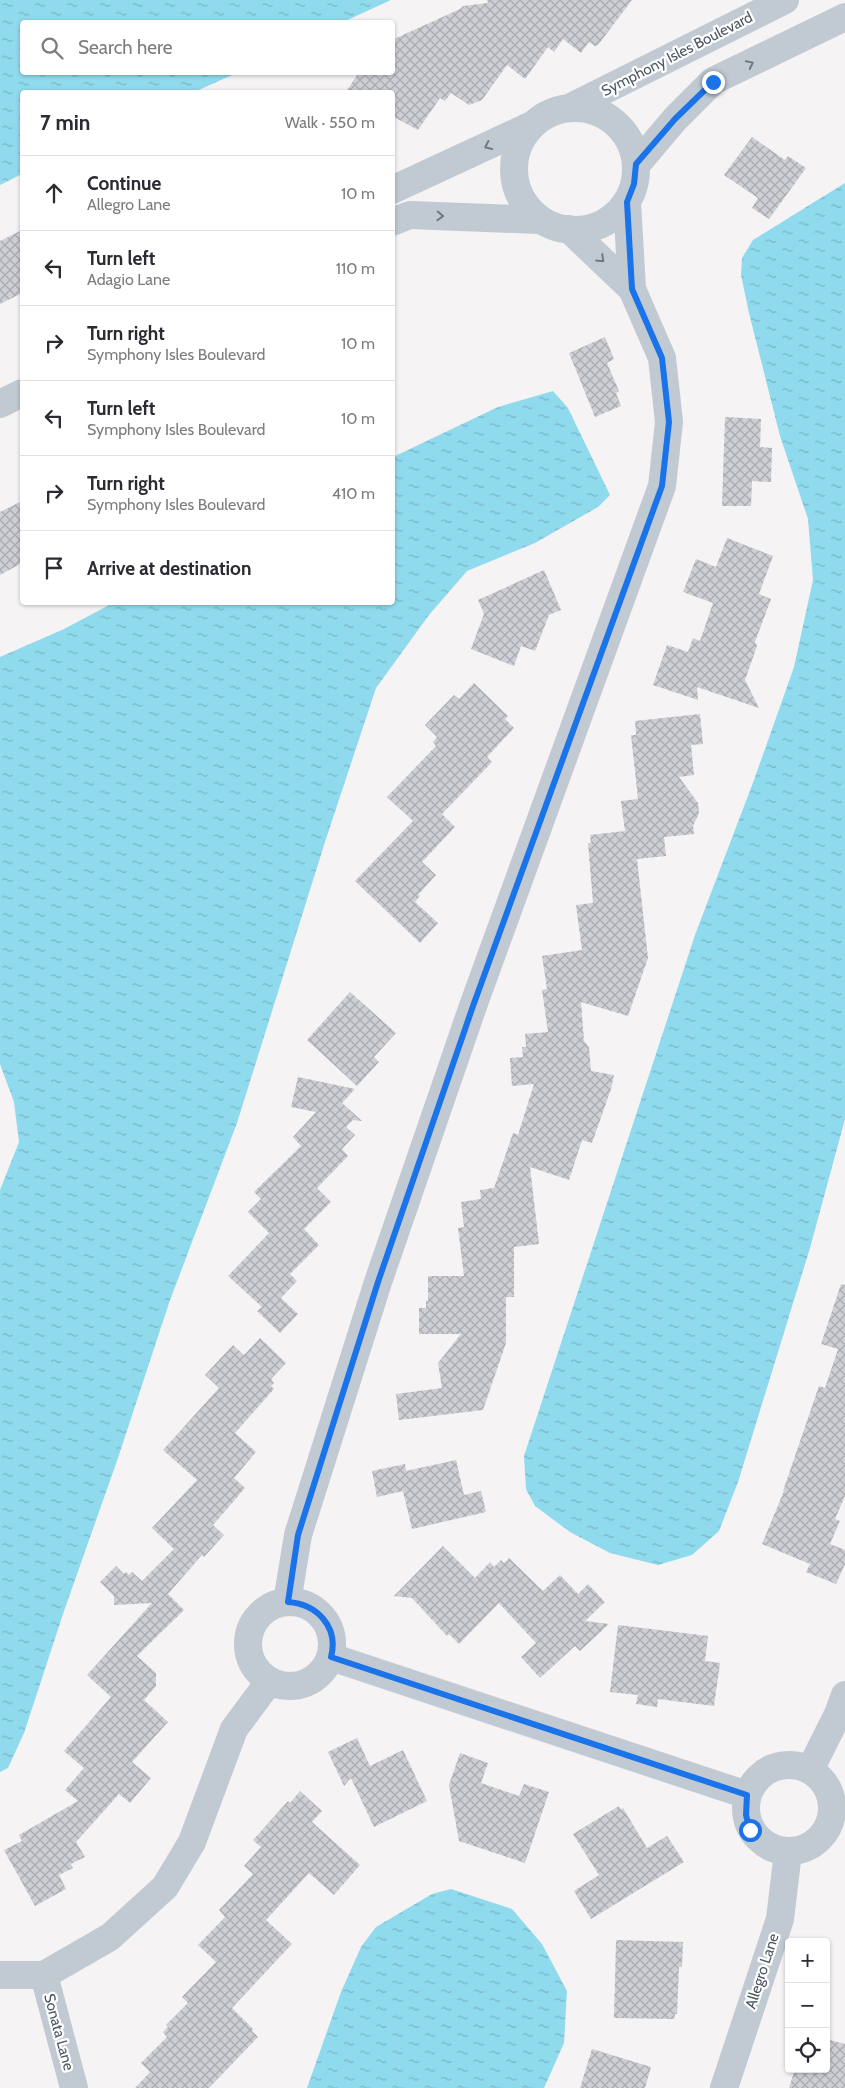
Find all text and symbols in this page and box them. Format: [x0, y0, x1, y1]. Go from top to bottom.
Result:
street label: Symphony Isles Boulevard [598, 8, 756, 100]
search box [20, 20, 395, 75]
icon: search [38, 34, 66, 62]
text: Search here [78, 36, 172, 59]
one-way arrow [745, 59, 754, 70]
route end [702, 71, 725, 94]
text: 7 min [40, 110, 90, 135]
text: Walk · 550 m [285, 113, 375, 132]
one-way arrow [484, 139, 493, 150]
text: Continue [87, 172, 161, 195]
icon: ahead [40, 179, 68, 207]
text: 10 m [341, 184, 375, 203]
text: Allegro Lane [87, 195, 170, 214]
one-way arrow [436, 211, 444, 222]
text: Turn left [87, 247, 155, 270]
one-way arrow [595, 253, 604, 262]
icon: left [40, 254, 68, 282]
text: 110 m [336, 259, 375, 278]
text: Adagio Lane [87, 270, 170, 289]
text: Turn right [87, 322, 165, 345]
icon: right [40, 329, 68, 357]
text: 10 m [341, 334, 375, 353]
text: Symphony Isles Boulevard [87, 345, 265, 364]
text: Turn left [87, 397, 155, 420]
icon: left [40, 404, 68, 432]
text: 10 m [341, 409, 375, 428]
text: Symphony Isles Boulevard [87, 420, 265, 439]
text: Turn right [87, 472, 165, 495]
icon: right [40, 479, 68, 507]
text: 410 m [332, 484, 375, 503]
text: Symphony Isles Boulevard [87, 495, 265, 514]
icon: arrive [40, 554, 68, 582]
text: Arrive at destination [87, 557, 251, 580]
route start [739, 1819, 762, 1842]
street label: Allegro Lane [741, 1931, 783, 2011]
map controls [785, 1938, 830, 2073]
button: + [785, 1938, 830, 1983]
button: − [785, 1983, 830, 2028]
street label: Sonata Lane [40, 1992, 78, 2073]
button: locate [785, 2028, 830, 2073]

